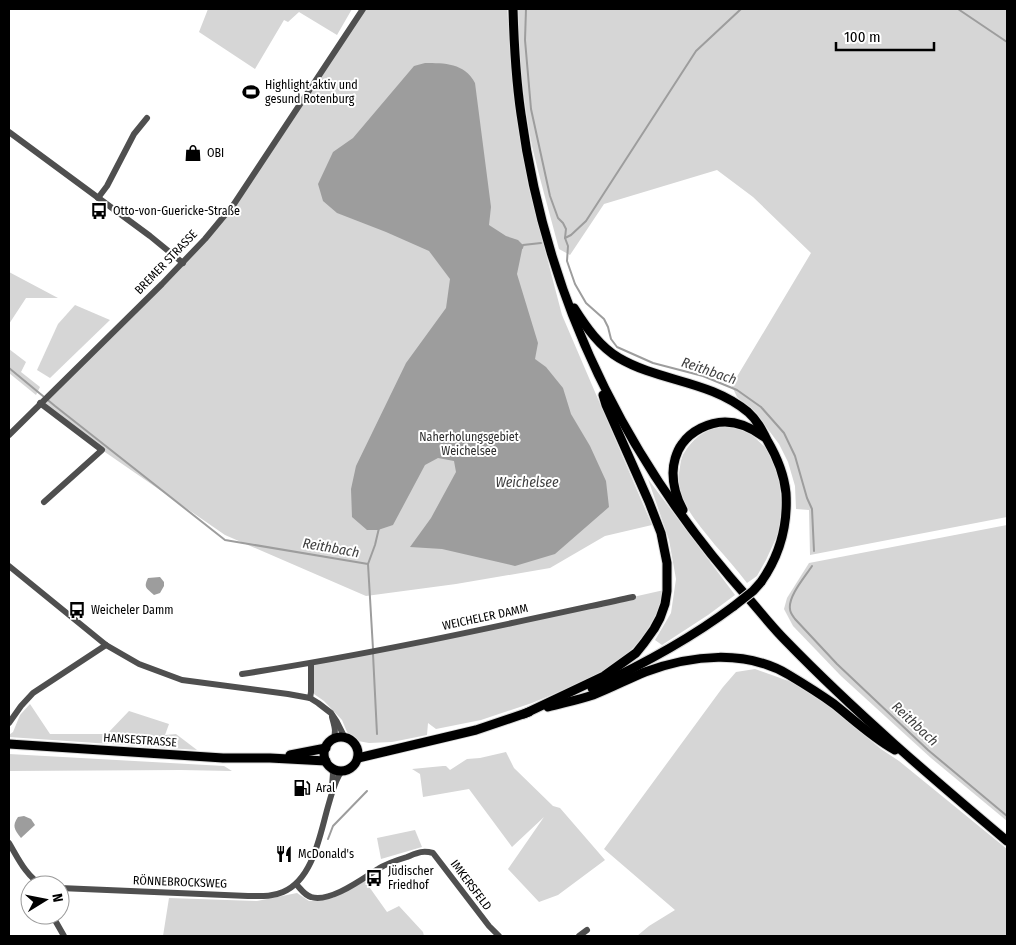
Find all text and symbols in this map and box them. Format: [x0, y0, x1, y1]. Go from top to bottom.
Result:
scale bar [836, 20, 934, 52]
text: 100 m [844, 28, 881, 46]
place label: Highlight aktiv und gesund Rotenburg [265, 78, 358, 106]
sports icon: Highlight aktiv und gesund Rotenburg [241, 82, 261, 102]
shop icon: OBI [183, 143, 203, 163]
place label: OBI [207, 146, 224, 160]
bus stop icon: Otto-von-Guericke-Straße [89, 201, 109, 221]
place label: Otto-von-Guericke-Straße [113, 204, 240, 218]
street label: BREMER STRASSE [132, 227, 200, 297]
water label: Reithbach [679, 354, 739, 388]
park label: Naherholungsgebiet Weichelsee [419, 430, 519, 458]
water label: Weichelsee [495, 474, 559, 491]
water label: Reithbach [301, 535, 361, 561]
bus stop icon: Weicheler Damm [67, 600, 87, 620]
street label: WEICHELER DAMM [441, 601, 529, 633]
place label: Weicheler Damm [91, 603, 173, 617]
water label: Reithbach [888, 698, 942, 750]
street label: HANSESTRASSE [103, 730, 178, 750]
fuel station icon: Aral [292, 778, 312, 798]
place label: Aral [316, 781, 335, 795]
restaurant icon: McDonald's [274, 844, 294, 864]
place label: McDonald's [298, 847, 354, 861]
street label: IMKERSFELD [448, 857, 494, 913]
place label: Jüdischer Friedhof [388, 864, 435, 892]
bus stop icon: Jüdischer Friedhof [364, 868, 384, 888]
street label: RÖNNEBROCKSWEG [133, 871, 228, 891]
north arrow [20, 875, 70, 925]
text: N [48, 892, 66, 903]

